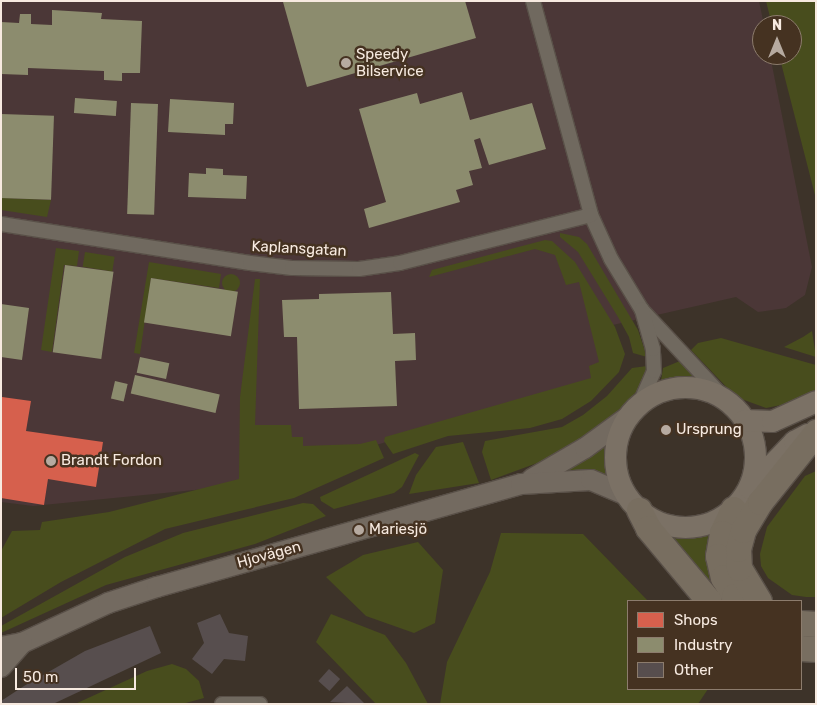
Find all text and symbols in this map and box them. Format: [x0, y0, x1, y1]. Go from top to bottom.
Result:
north arrow [752, 15, 802, 65]
text: N [772, 17, 782, 34]
place label: Speedy Bilservice [356, 45, 424, 80]
marker: Speedy Bilservice [340, 57, 352, 69]
street label: Kaplansgatan [251, 238, 347, 260]
place label: Ursprung [676, 421, 742, 439]
marker: Ursprung [660, 424, 672, 436]
place label: Brandt Fordon [61, 452, 162, 470]
marker: Brandt Fordon [45, 455, 57, 467]
place label: Mariesjö [369, 521, 427, 539]
marker: Mariesjö [353, 524, 365, 536]
street label: Hjovägen [235, 538, 303, 572]
legend [627, 600, 802, 690]
text: Shops [674, 611, 718, 629]
text: Industry [674, 636, 733, 654]
scale bar [18, 658, 139, 690]
text: Other [674, 661, 713, 679]
text: 50 m [23, 668, 58, 686]

